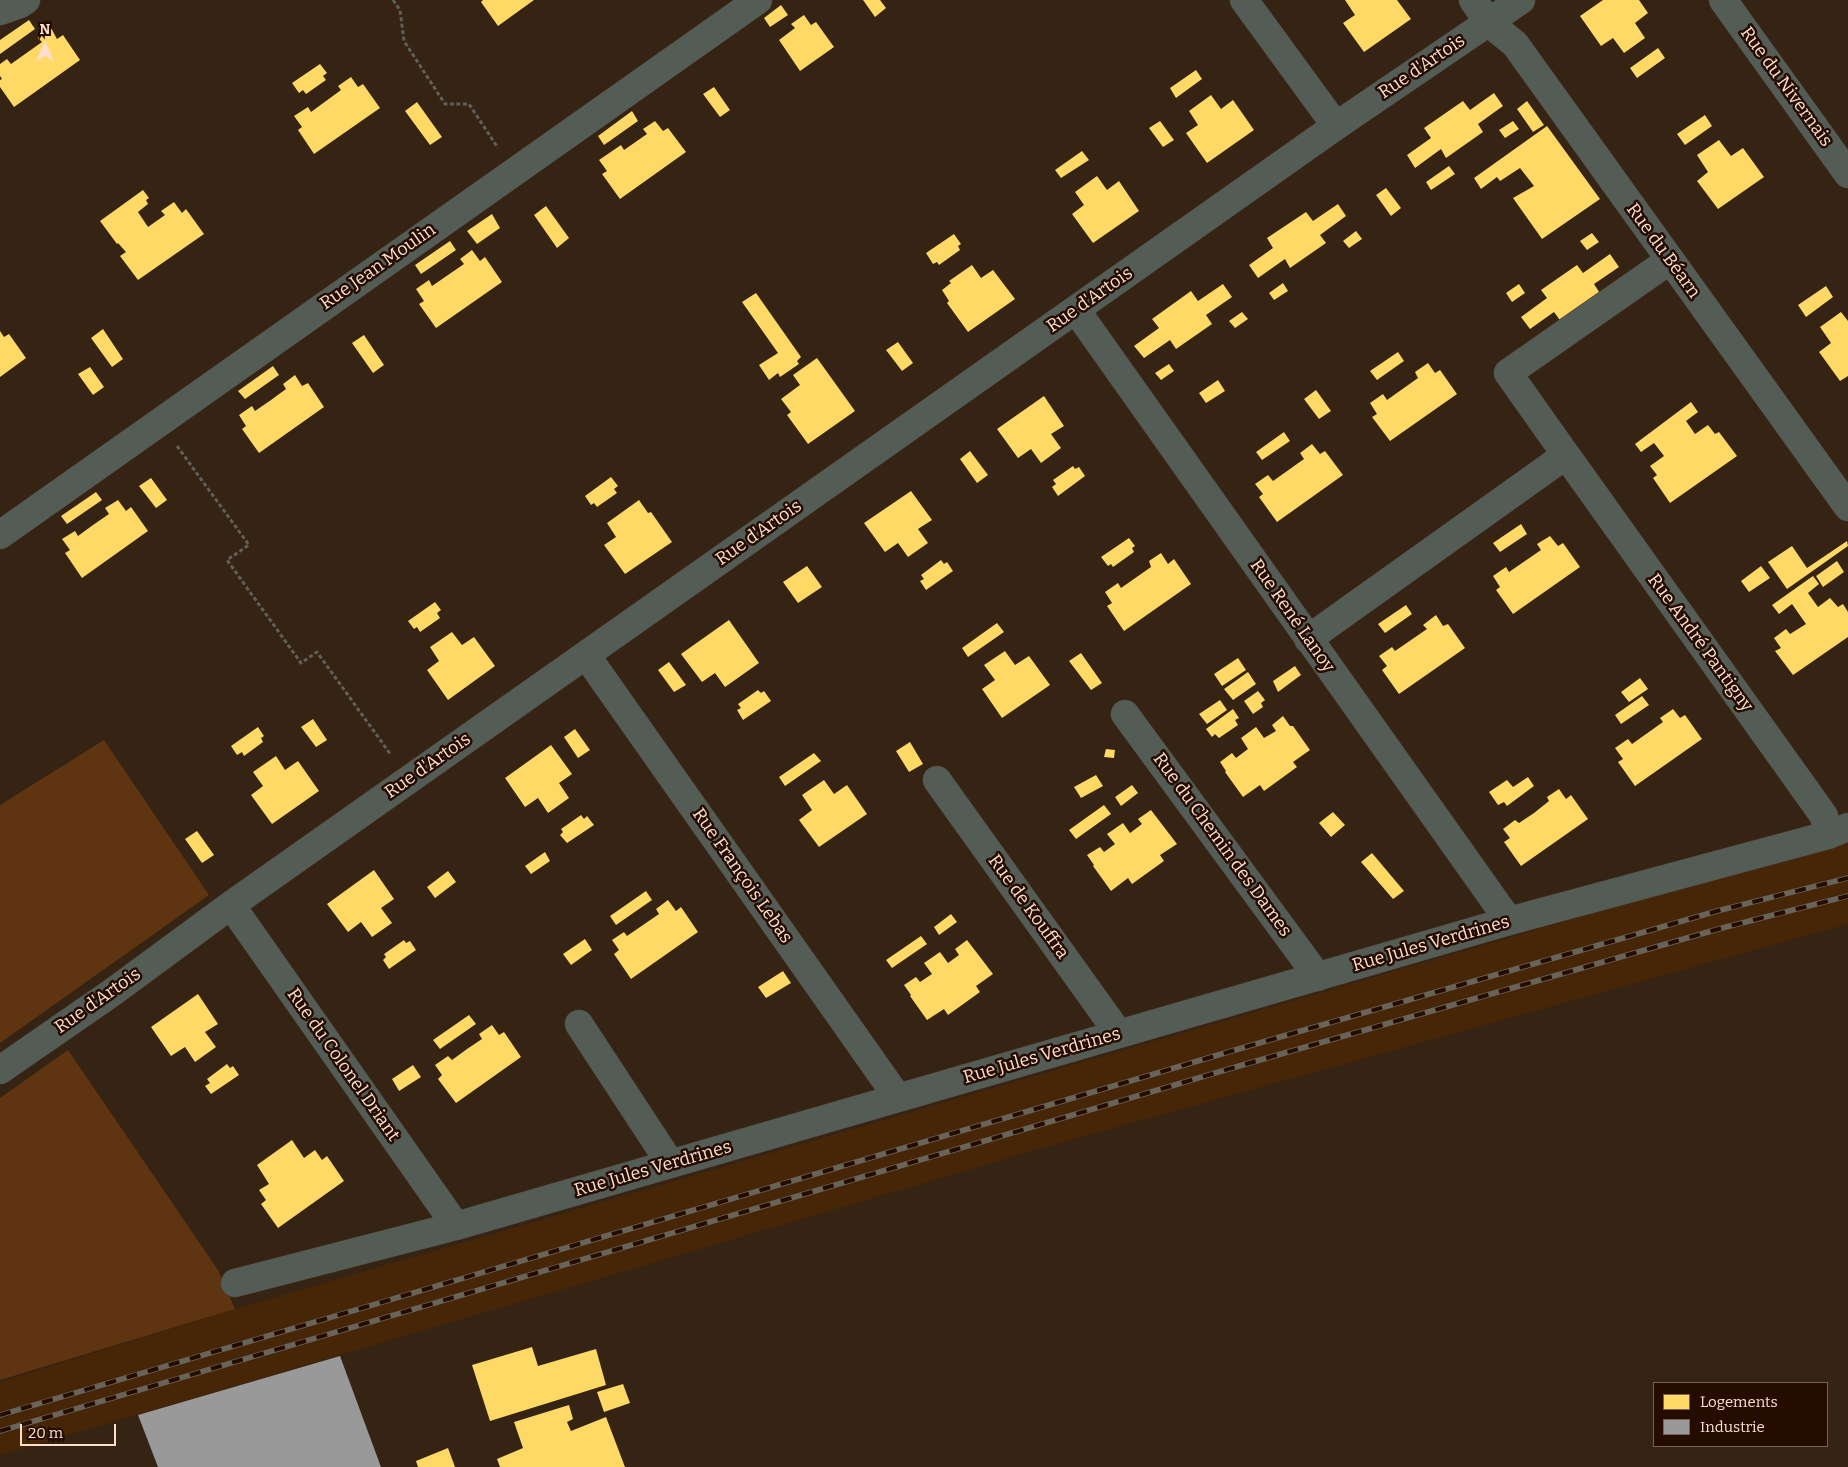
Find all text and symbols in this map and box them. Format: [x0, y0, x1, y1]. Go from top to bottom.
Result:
north arrow [20, 20, 70, 70]
text: N [40, 21, 50, 38]
street label: Rue du Nivernais [1735, 23, 1837, 151]
street label: Rue d'Artois [1375, 30, 1469, 104]
street label: Rue du Béarn [1621, 199, 1705, 303]
street label: Rue Jean Moulin [316, 219, 440, 315]
street label: Rue d'Artois [1043, 263, 1137, 337]
street label: Rue d'Artois [712, 496, 806, 570]
street label: Rue René Lanoy [1245, 555, 1339, 677]
street label: Rue André Pantigny [1643, 570, 1757, 716]
street label: Rue d'Artois [381, 729, 475, 803]
street label: Rue du Chemin des Dames [1148, 749, 1296, 941]
street label: Rue François Lebas [687, 804, 797, 948]
street label: Rue de Kouffra [983, 851, 1073, 963]
street label: Rue Jules Verdrines [1350, 911, 1512, 977]
street label: Rue d'Artois [51, 964, 145, 1038]
street label: Rue du Colonel Driant [282, 984, 404, 1146]
street label: Rue Jules Verdrines [961, 1023, 1123, 1089]
street label: Rue Jules Verdrines [572, 1136, 734, 1202]
legend [1653, 1382, 1828, 1447]
text: Logements [1700, 1393, 1778, 1411]
scale bar [22, 1414, 119, 1446]
text: Industrie [1700, 1418, 1765, 1436]
text: 20 m [28, 1424, 63, 1442]

